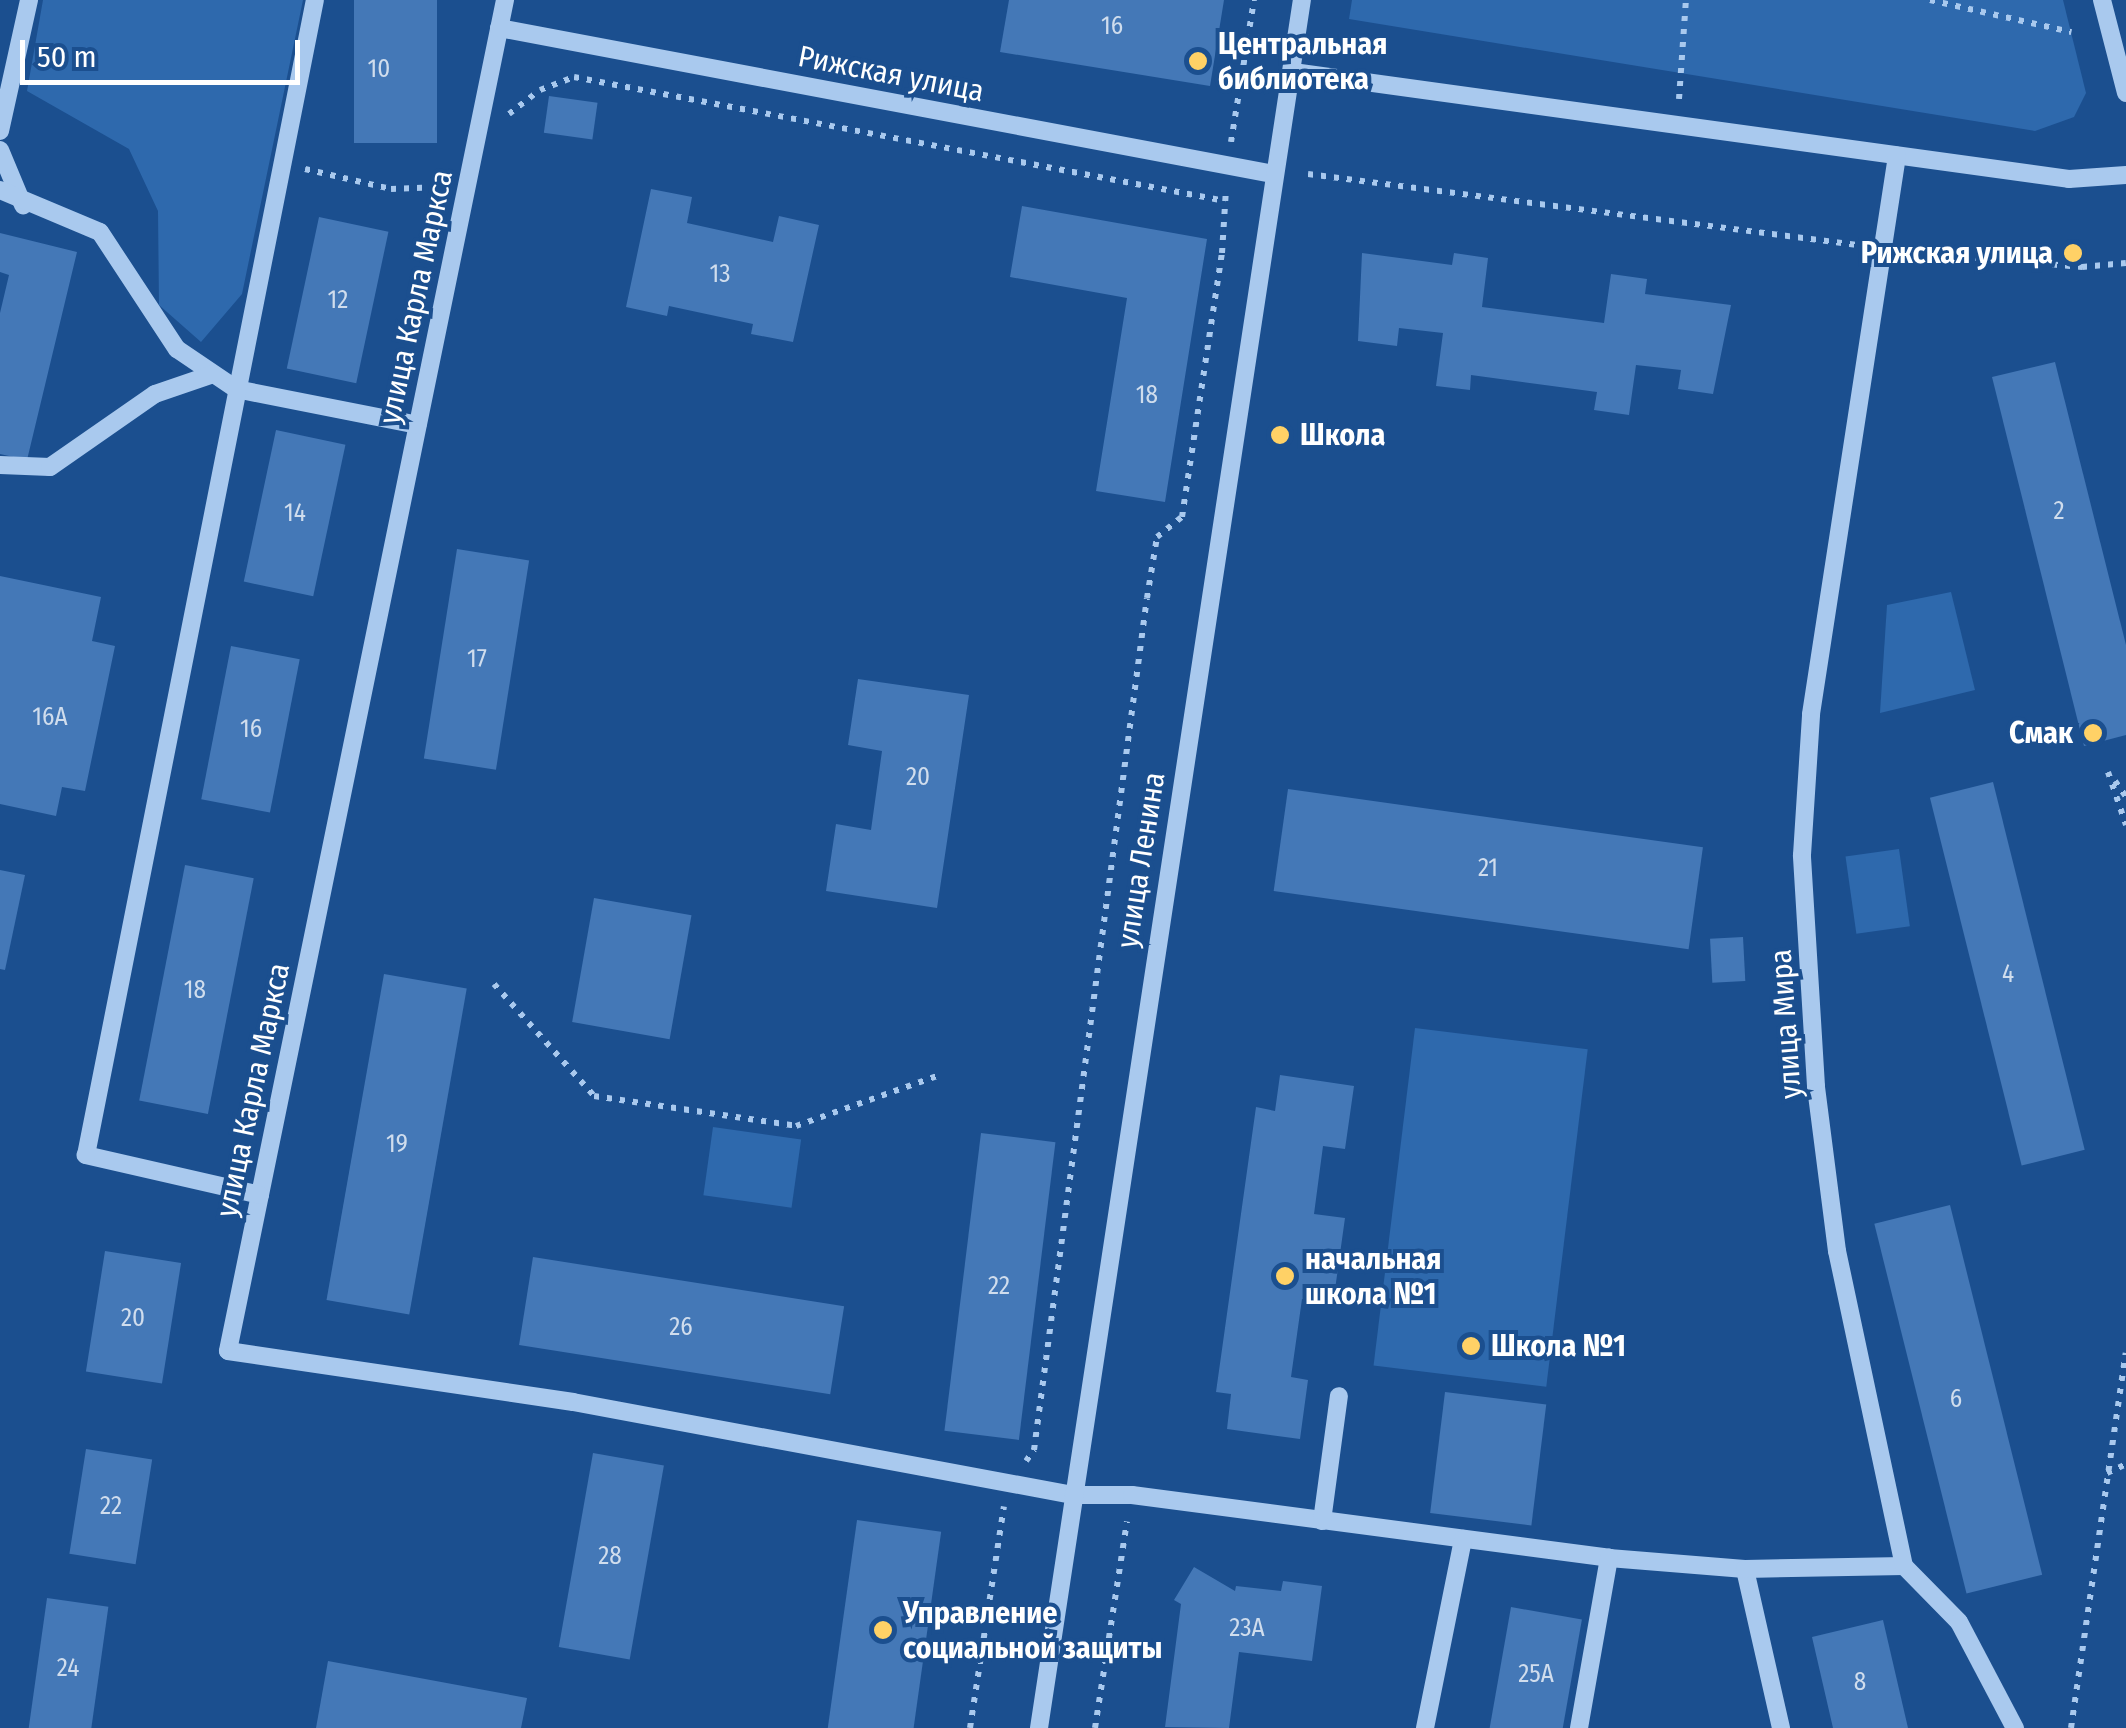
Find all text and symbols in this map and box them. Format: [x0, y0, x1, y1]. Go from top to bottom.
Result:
house number: 16 [1101, 11, 1123, 41]
scale bar [25, 20, 305, 82]
place label: Центральная библиотека [1218, 26, 1387, 96]
street label: Рижская улица [795, 38, 987, 110]
text: 50 m [37, 39, 97, 75]
marker: Центральная библиотека [1187, 50, 1209, 72]
house number: 10 [368, 54, 390, 84]
street label: улица Карла Маркса [372, 167, 460, 427]
place label: Рижская улица [1861, 235, 2053, 271]
marker: Рижская улица [2062, 242, 2084, 264]
house number: 13 [709, 259, 731, 289]
house number: 12 [328, 285, 348, 315]
house number: 18 [1136, 380, 1158, 410]
place label: Школа [1300, 417, 1385, 453]
marker: Школа [1269, 424, 1291, 446]
house number: 2 [2053, 496, 2065, 526]
house number: 14 [284, 498, 306, 528]
house number: 17 [467, 644, 487, 674]
house number: 16А [32, 702, 68, 732]
house number: 16 [240, 714, 262, 744]
place label: Смак [2009, 715, 2073, 751]
marker: Смак [2082, 722, 2104, 744]
house number: 20 [906, 762, 930, 792]
street label: улица Ленина [1109, 770, 1173, 950]
house number: 21 [1478, 853, 1498, 883]
street label: улица Мира [1763, 948, 1809, 1100]
house number: 4 [2002, 959, 2014, 989]
street label: улица Карла Маркса [209, 960, 297, 1220]
house number: 18 [184, 975, 206, 1005]
house number: 19 [386, 1129, 408, 1159]
place label: начальная школа №1 [1305, 1241, 1441, 1312]
marker: начальная школа №1 [1274, 1265, 1296, 1287]
house number: 22 [988, 1271, 1010, 1301]
house number: 20 [121, 1303, 145, 1333]
house number: 26 [669, 1312, 693, 1342]
place label: Школа №1 [1491, 1328, 1626, 1364]
marker: Школа №1 [1460, 1335, 1482, 1357]
house number: 6 [1950, 1384, 1962, 1414]
house number: 22 [100, 1491, 122, 1521]
house number: 28 [598, 1541, 622, 1571]
place label: Управление социальной защиты [903, 1595, 1162, 1666]
house number: 23А [1229, 1613, 1265, 1643]
marker: Управление социальной защиты [872, 1619, 894, 1641]
house number: 24 [57, 1653, 79, 1683]
house number: 25А [1518, 1659, 1554, 1689]
house number: 8 [1854, 1667, 1866, 1697]

